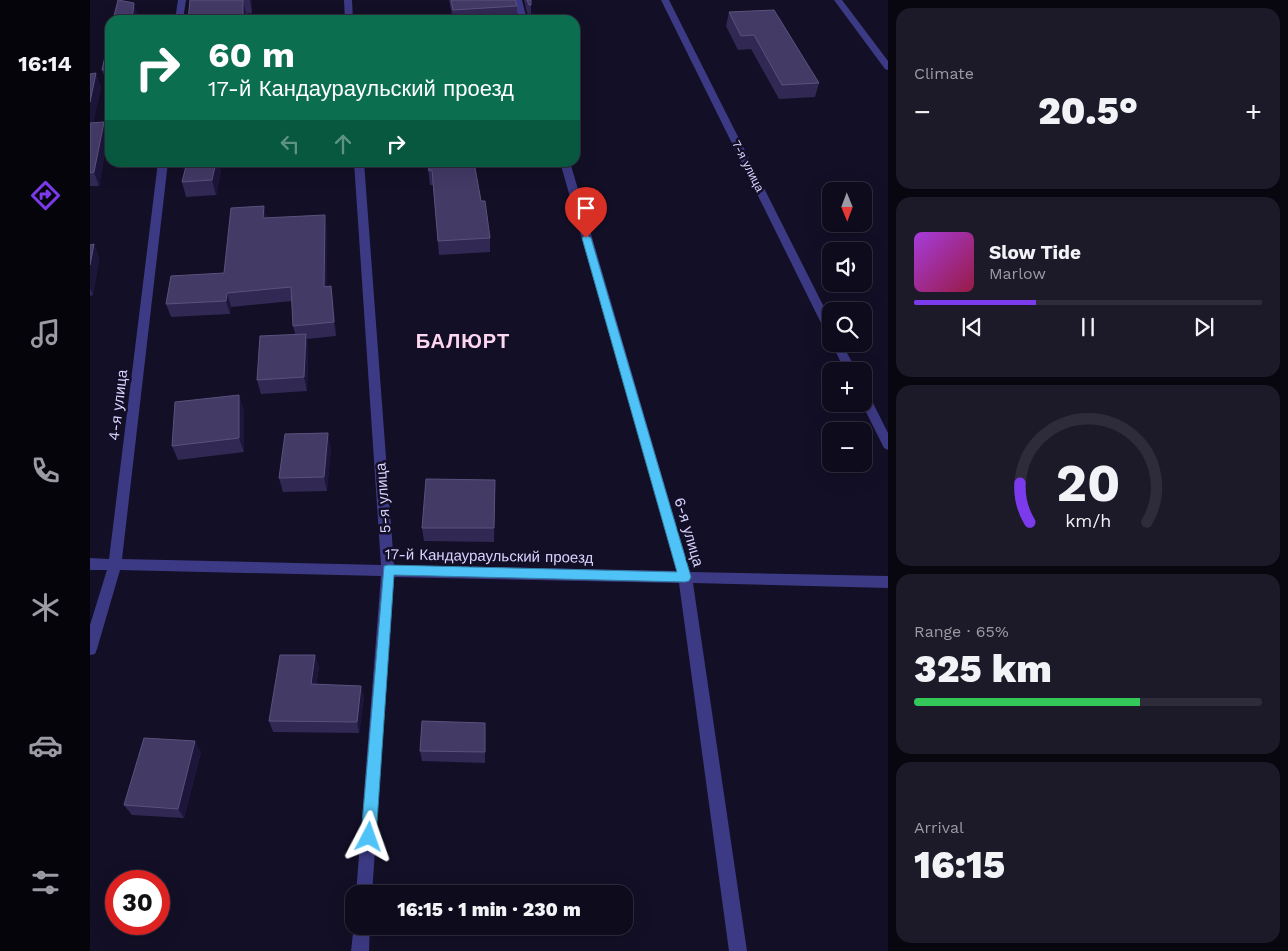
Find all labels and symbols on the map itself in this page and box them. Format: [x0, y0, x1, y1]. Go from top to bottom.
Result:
street label: 7-я улица [729, 138, 767, 194]
north arrow [822, 182, 872, 232]
pin [565, 187, 607, 238]
district label: БАЛЮРТ [416, 329, 510, 353]
street label: 4-я улица [105, 368, 131, 441]
street label: 5-я улица [372, 461, 394, 534]
street label: 6-я улица [671, 495, 708, 569]
street label: 17-й Кандаураульский проезд [385, 545, 594, 567]
position arrow [342, 810, 394, 862]
speed limit sign: 30 [105, 870, 170, 935]

